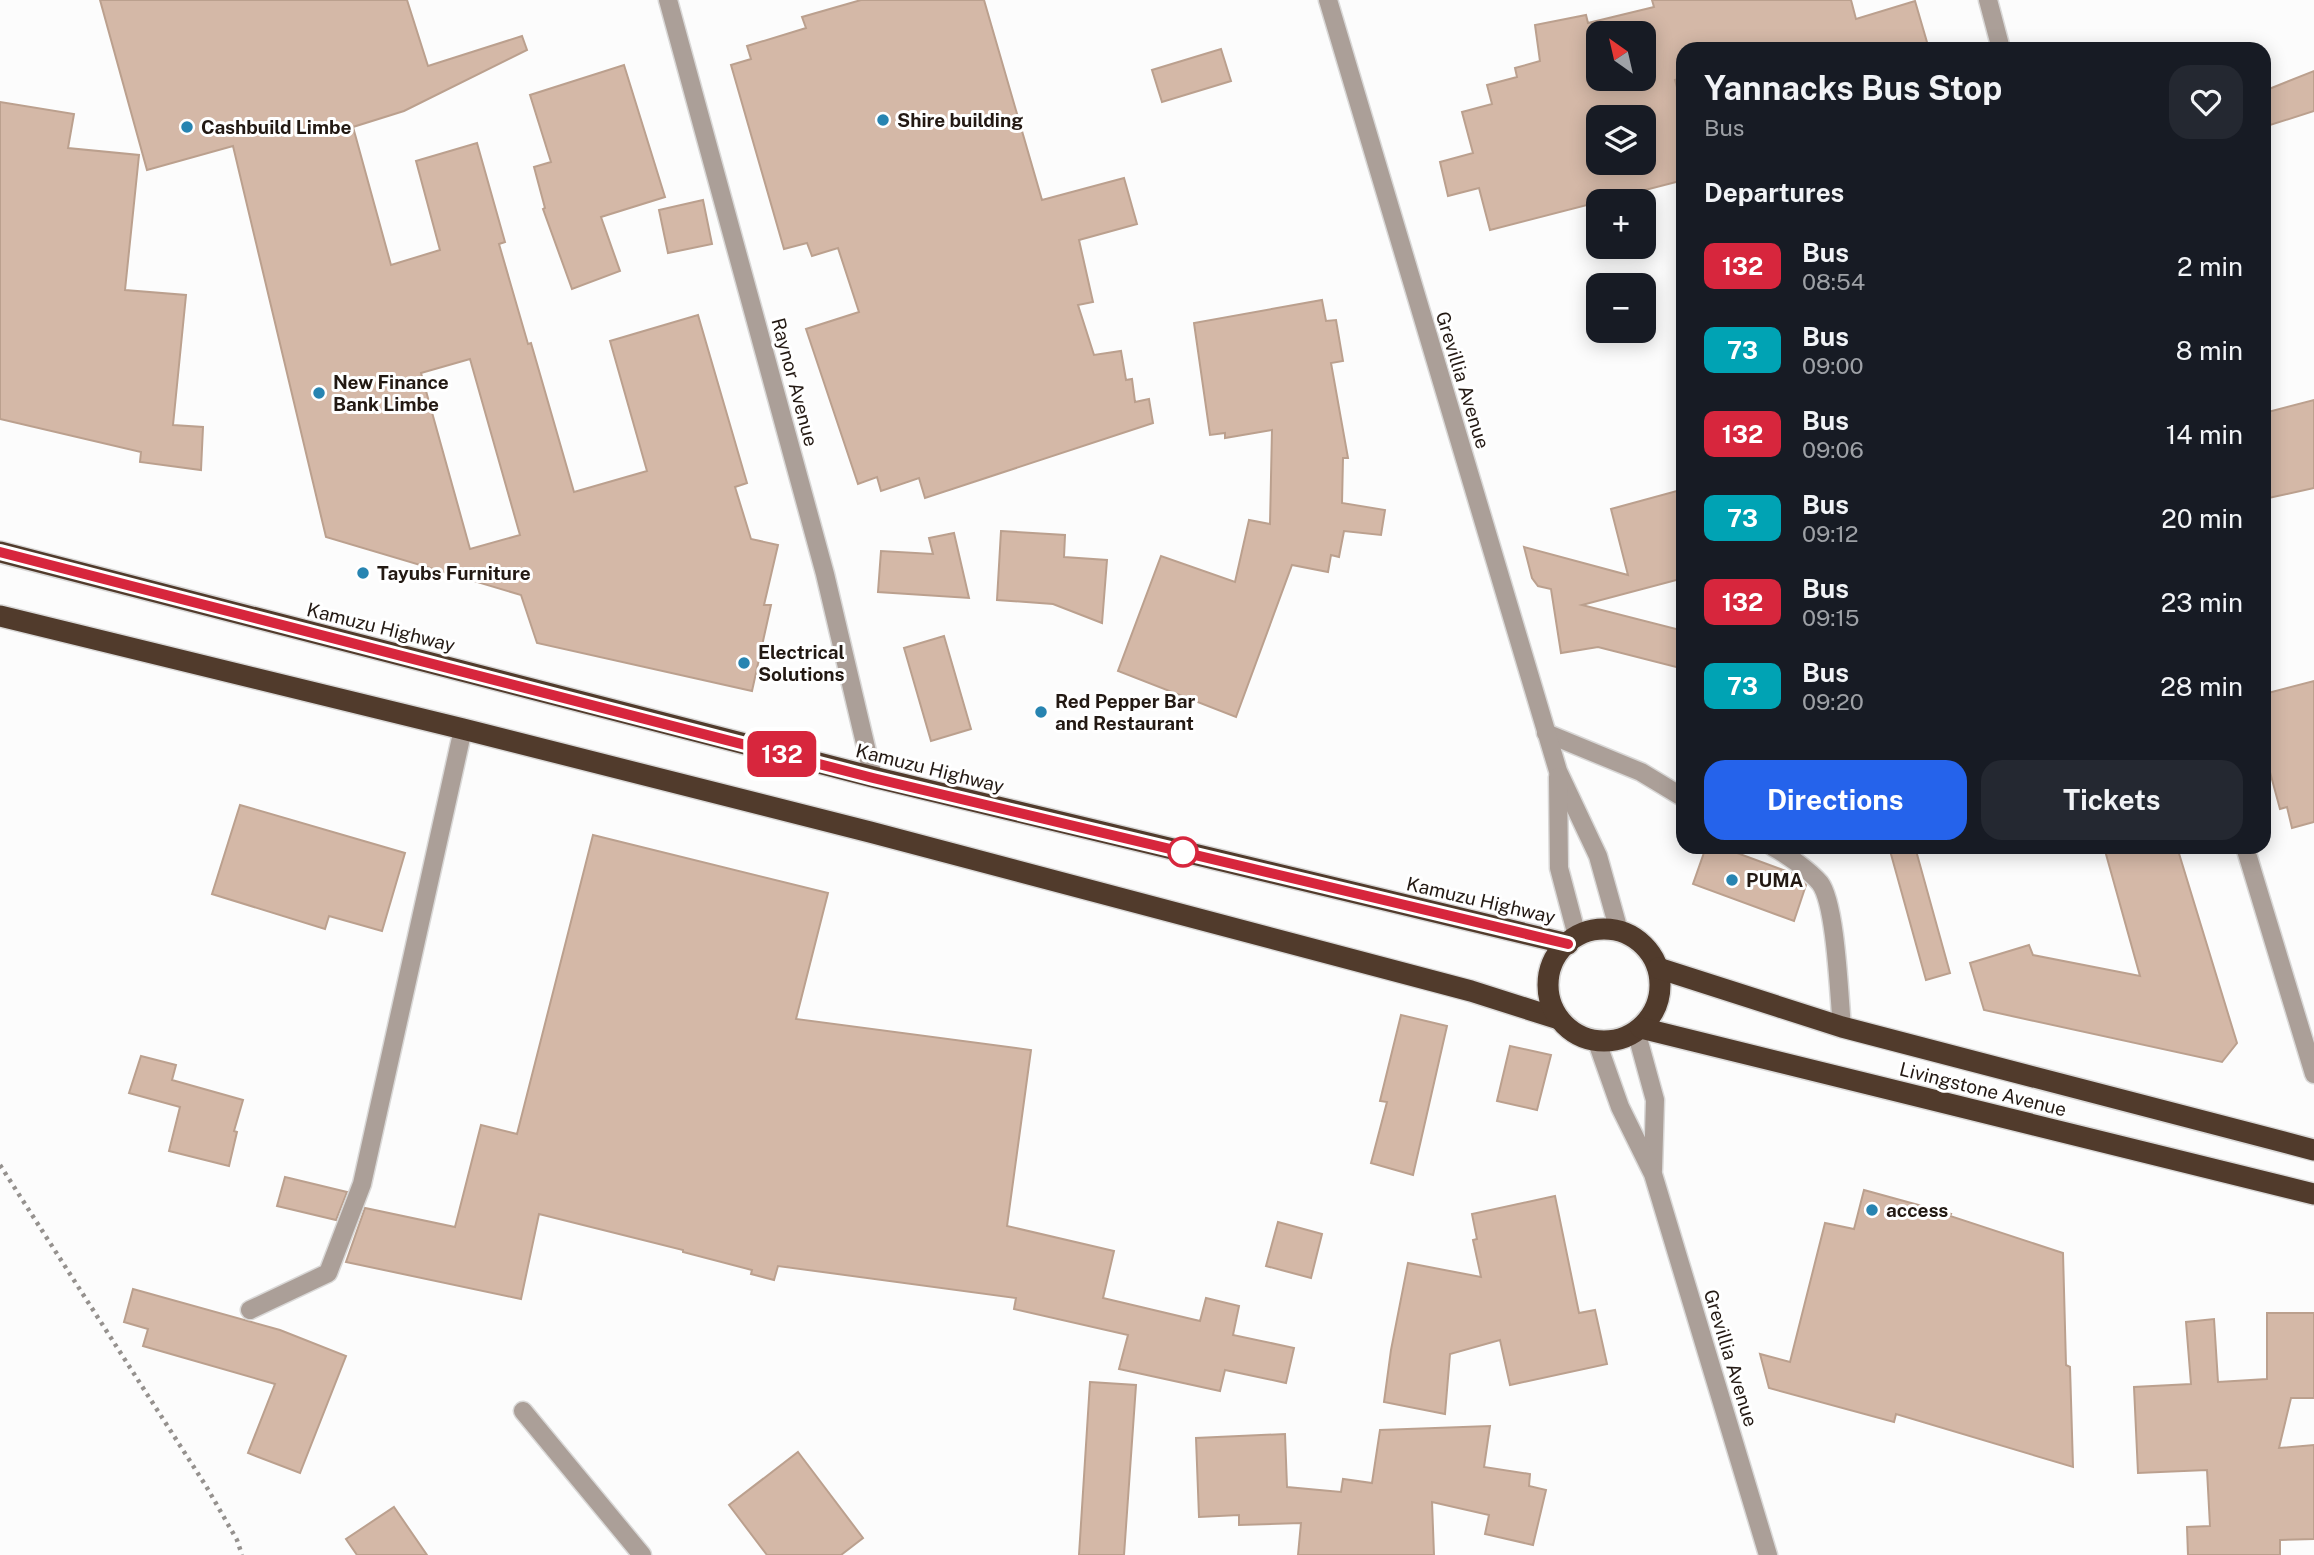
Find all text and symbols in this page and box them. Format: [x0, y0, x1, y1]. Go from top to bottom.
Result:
north arrow [1586, 21, 1656, 91]
map controls [1586, 21, 1656, 343]
button: heart [2169, 65, 2243, 139]
text: Yannacks Bus Stop [1704, 69, 2002, 107]
button: layers [1586, 105, 1656, 175]
place label: Shire building [897, 109, 1023, 131]
marker: Shire building [875, 112, 891, 128]
text: Bus [1704, 114, 1744, 141]
place label: Cashbuild Limbe [201, 116, 352, 138]
marker: Cashbuild Limbe [179, 119, 195, 135]
text: Departures [1704, 177, 1844, 208]
button: + [1586, 189, 1656, 259]
text: Bus [1802, 237, 1849, 268]
text: 2 min [2177, 251, 2243, 282]
text: 132 [1722, 252, 1763, 280]
text: 08:54 [1802, 268, 1865, 295]
button: − [1586, 273, 1656, 343]
street label: Grevillia Avenue [1432, 309, 1494, 451]
street label: Raynor Avenue [767, 315, 823, 449]
text: Bus [1802, 321, 1849, 352]
text: 8 min [2176, 335, 2243, 366]
text: 73 [1727, 336, 1758, 364]
text: 09:00 [1802, 352, 1863, 379]
place label: New Finance Bank Limbe [333, 371, 449, 415]
marker: New Finance Bank Limbe [311, 385, 327, 401]
text: Bus [1802, 405, 1849, 436]
text: 14 min [2166, 419, 2243, 450]
text: 132 [1722, 420, 1763, 448]
text: 09:06 [1802, 436, 1864, 463]
text: Bus [1802, 489, 1849, 520]
text: 20 min [2161, 503, 2243, 534]
text: 73 [1727, 504, 1758, 532]
text: 09:12 [1802, 520, 1859, 547]
place label: Tayubs Furniture [377, 562, 531, 584]
marker: Tayubs Furniture [355, 565, 371, 581]
text: Bus [1802, 573, 1849, 604]
text: 23 min [2161, 587, 2243, 618]
text: 132 [1722, 588, 1763, 616]
street label: Kamuzu Highway [305, 598, 457, 656]
text: 09:15 [1802, 604, 1860, 631]
place label: Electrical Solutions [758, 641, 845, 685]
marker: Electrical Solutions [736, 655, 752, 671]
text: Bus [1802, 657, 1849, 688]
text: 28 min [2160, 671, 2243, 702]
text: 73 [1727, 672, 1758, 700]
text: 09:20 [1802, 688, 1864, 715]
place label: Red Pepper Bar and Restaurant [1055, 690, 1196, 734]
marker: Red Pepper Bar and Restaurant [1033, 704, 1049, 720]
line badge: 132 [742, 731, 822, 777]
street label: Kamuzu Highway [854, 739, 1006, 797]
text: 132 [761, 740, 803, 768]
button: Directions [1704, 760, 1967, 840]
button: Tickets [1981, 760, 2243, 840]
unlabelled marker [1168, 837, 1198, 867]
place label: PUMA [1746, 869, 1804, 891]
street label: Kamuzu Highway [1404, 872, 1558, 928]
marker: PUMA [1724, 872, 1740, 888]
street label: Livingstone Avenue [1897, 1058, 2069, 1120]
place label: access [1886, 1199, 1948, 1221]
marker: access [1864, 1202, 1880, 1218]
street label: Grevillia Avenue [1700, 1287, 1762, 1429]

